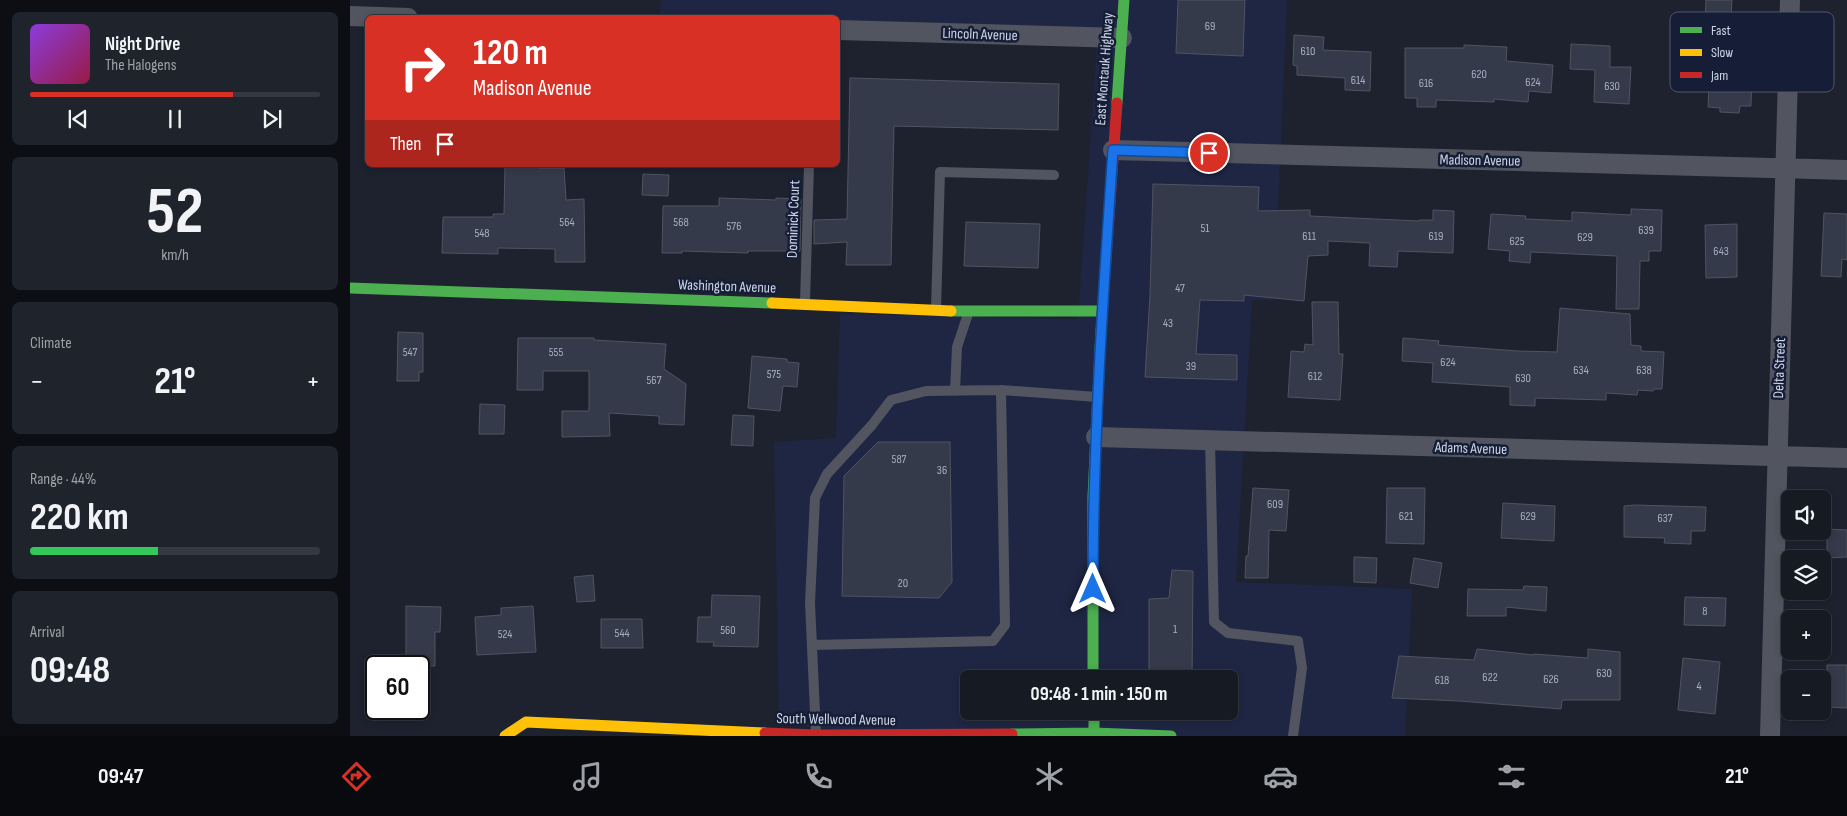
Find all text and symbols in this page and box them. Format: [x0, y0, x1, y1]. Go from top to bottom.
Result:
street label: East Montauk Highway [1091, 12, 1118, 126]
legend [1670, 12, 1834, 92]
house number: 69 [1205, 19, 1215, 34]
text: Fast [1711, 22, 1731, 39]
street label: Lincoln Avenue [942, 24, 1018, 45]
text: 120 m [473, 32, 548, 75]
text: Night Drive [105, 33, 180, 56]
icon: right [390, 35, 455, 100]
house number: 610 [1301, 44, 1315, 59]
text: Slow [1711, 44, 1733, 61]
text: The Halogens [105, 56, 176, 75]
house number: 620 [1471, 67, 1487, 82]
text: Jam [1710, 67, 1728, 84]
house number: 614 [1351, 73, 1365, 88]
text: Madison Avenue [473, 75, 592, 102]
house number: 624 [1525, 75, 1541, 90]
house number: 616 [1419, 76, 1433, 91]
house number: 630 [1604, 79, 1620, 94]
icon: previous [64, 105, 92, 133]
icon: pause [161, 105, 189, 133]
icon: next [258, 105, 286, 133]
icon: arrive [431, 130, 459, 158]
pin [1188, 132, 1230, 174]
text: Then [390, 133, 421, 156]
icon: arrive [1195, 139, 1223, 167]
street label: Madison Avenue [1439, 150, 1521, 171]
text: 52 [146, 174, 204, 252]
street label: Dominick Court [783, 179, 804, 258]
house number: 564 [559, 215, 575, 230]
house number: 568 [673, 215, 689, 230]
house number: 576 [727, 219, 741, 234]
house number: 51 [1200, 221, 1210, 236]
house number: 639 [1638, 223, 1654, 238]
house number: 548 [474, 226, 490, 241]
house number: 611 [1302, 229, 1317, 244]
house number: 619 [1429, 229, 1443, 244]
house number: 629 [1577, 230, 1593, 245]
house number: 625 [1509, 234, 1525, 249]
house number: 643 [1713, 244, 1729, 259]
text: km/h [161, 246, 189, 265]
street label: Washington Avenue [678, 275, 776, 298]
house number: 47 [1175, 281, 1185, 296]
house number: 43 [1163, 316, 1173, 331]
text: Climate [30, 334, 72, 353]
street label: Delta Street [1769, 337, 1790, 399]
house number: 547 [403, 345, 417, 360]
house number: 555 [549, 345, 563, 360]
house number: 624 [1440, 355, 1456, 370]
text: 21° [154, 359, 196, 404]
house number: 39 [1186, 359, 1196, 374]
house number: 634 [1573, 363, 1589, 378]
house number: 638 [1636, 363, 1652, 378]
text: − [30, 365, 44, 398]
text: + [306, 365, 320, 398]
house number: 575 [767, 367, 781, 382]
house number: 612 [1308, 369, 1322, 384]
house number: 630 [1515, 371, 1531, 386]
house number: 567 [647, 373, 662, 388]
street label: Adams Avenue [1434, 438, 1507, 459]
house number: 587 [892, 452, 907, 467]
house number: 36 [937, 463, 947, 478]
text: Range · 44% [30, 470, 96, 489]
map controls [1781, 490, 1831, 720]
button: sound [1781, 490, 1831, 540]
text: 220 km [30, 495, 129, 540]
house number: 609 [1267, 497, 1283, 512]
house number: 621 [1399, 509, 1414, 524]
house number: 629 [1520, 509, 1536, 524]
house number: 637 [1657, 511, 1673, 526]
button: layers [1781, 550, 1831, 600]
position arrow [1066, 562, 1118, 614]
house number: 20 [898, 576, 908, 591]
house number: 8 [1702, 604, 1708, 619]
button: + [1781, 610, 1831, 660]
house number: 1 [1173, 622, 1178, 637]
text: Arrival [30, 623, 64, 642]
house number: 560 [720, 623, 736, 638]
house number: 544 [615, 626, 629, 641]
house number: 524 [498, 627, 512, 642]
text: 09:48 [30, 648, 110, 693]
speed limit sign: 60 [365, 655, 430, 720]
house number: 630 [1596, 666, 1612, 681]
house number: 622 [1482, 670, 1498, 685]
button: − [1781, 670, 1831, 720]
house number: 626 [1543, 672, 1559, 687]
house number: 618 [1435, 673, 1449, 688]
house number: 4 [1696, 679, 1702, 694]
text: 09:48 · 1 min · 150 m [1031, 683, 1167, 706]
street label: South Wellwood Avenue [776, 709, 896, 730]
icon: directions [339, 759, 374, 794]
icon: music [570, 759, 605, 794]
icon: phone [801, 759, 836, 794]
icon: climate [1032, 759, 1067, 794]
icon: car [1263, 759, 1298, 794]
icon: filters [1494, 759, 1529, 794]
text: 09:47 [98, 763, 143, 790]
text: 21° [1725, 763, 1749, 790]

